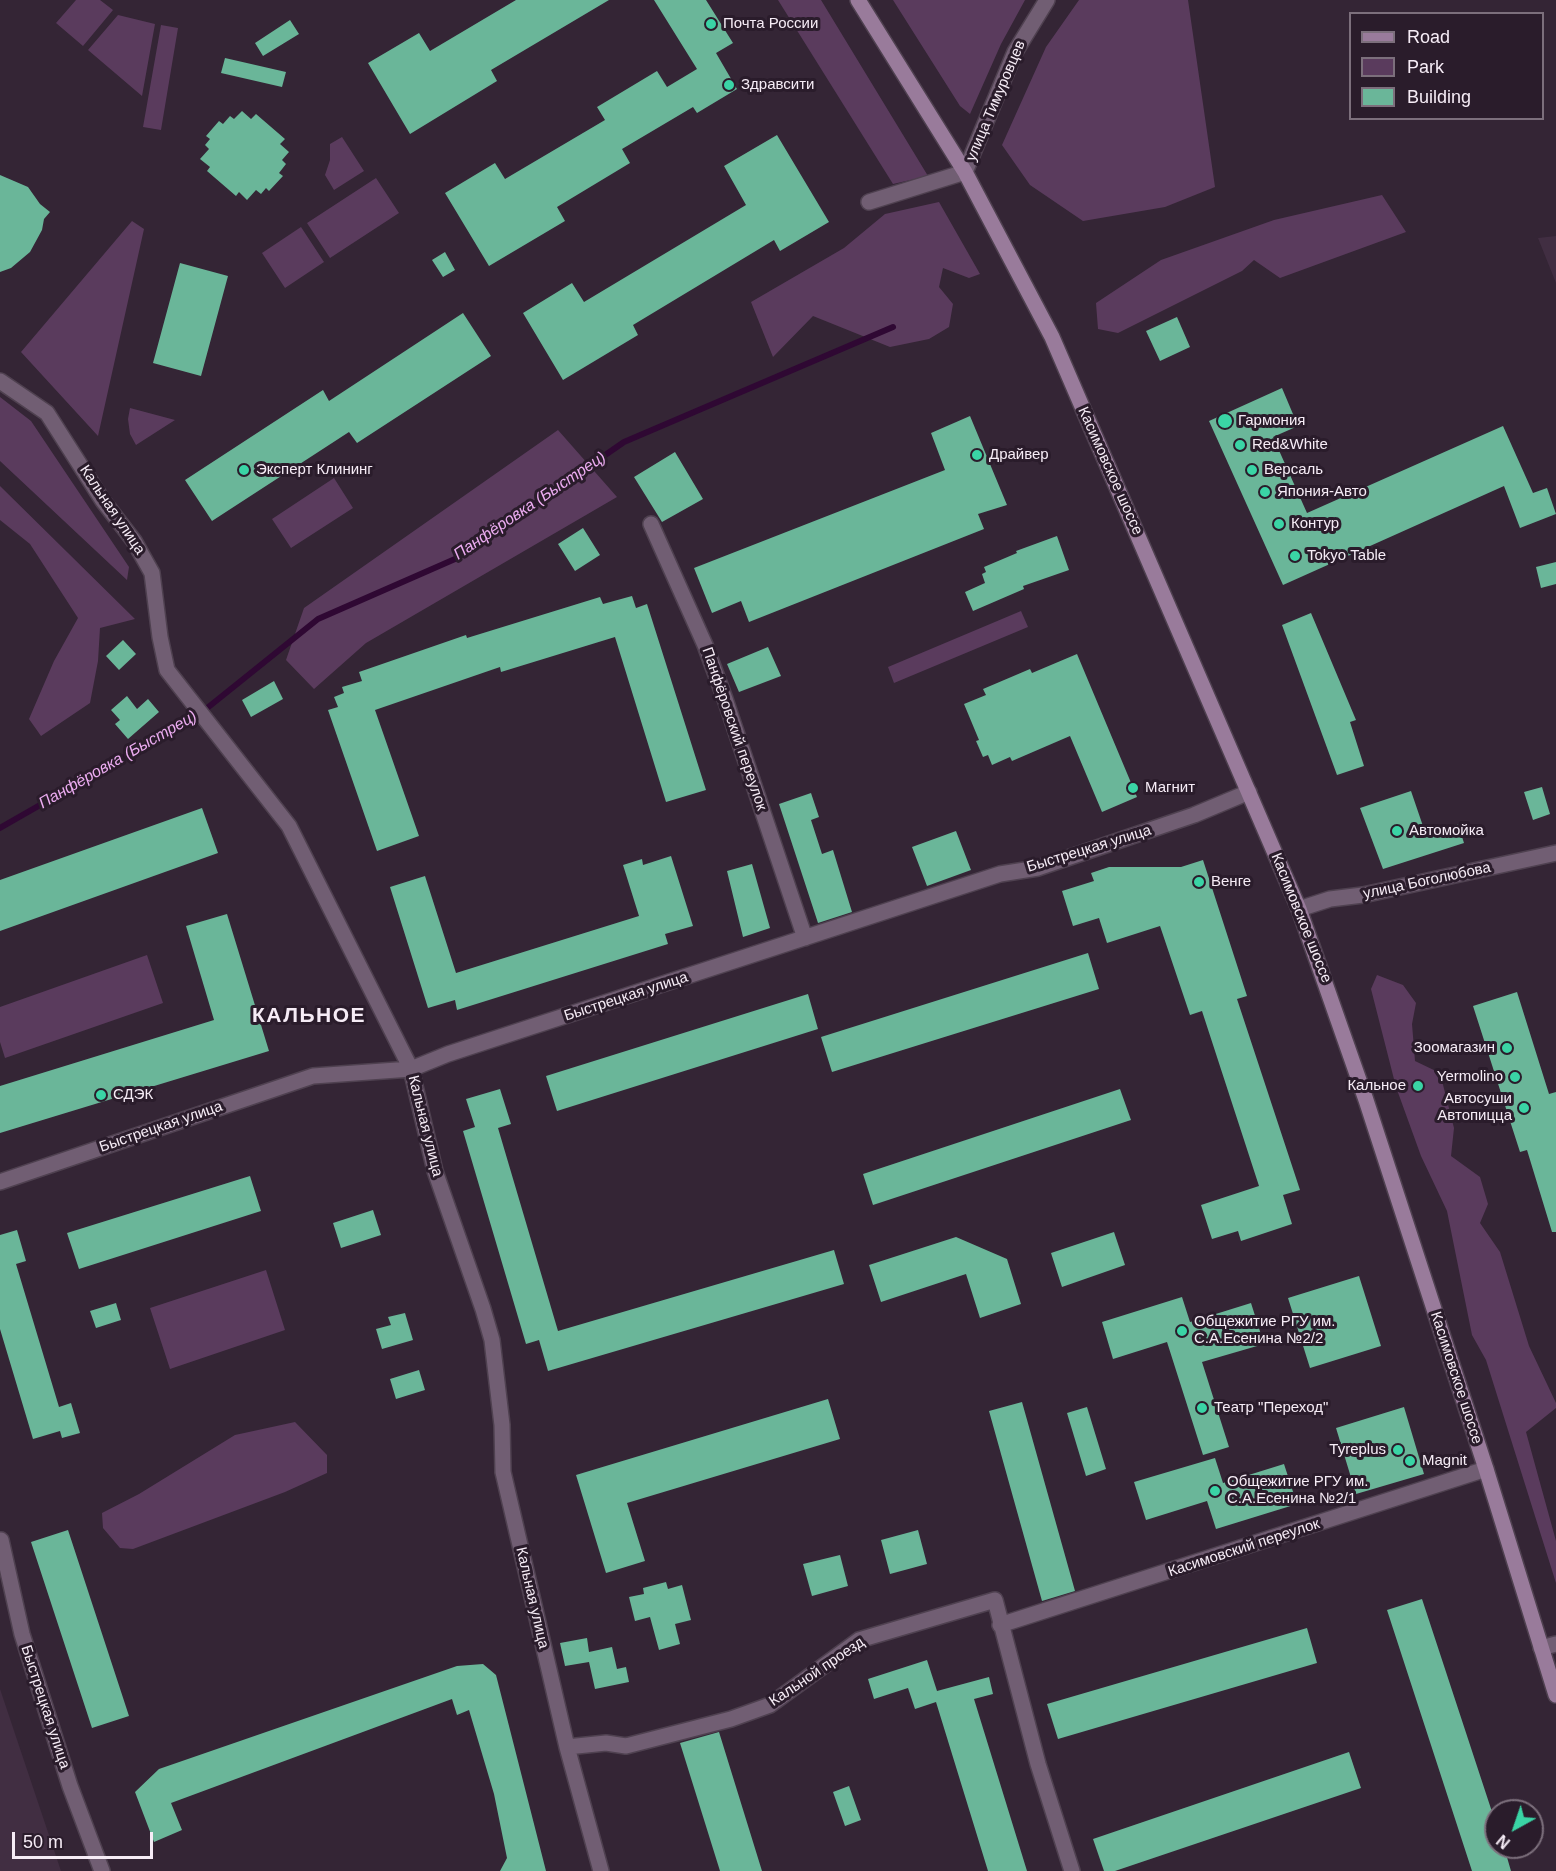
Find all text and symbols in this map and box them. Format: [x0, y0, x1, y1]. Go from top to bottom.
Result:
legend [1349, 12, 1544, 120]
place label: Почта России [723, 15, 818, 33]
marker: Почта России [704, 17, 718, 31]
text: Road [1407, 27, 1450, 47]
street label: улица Тимуровцев [962, 38, 1030, 164]
text: Park [1407, 57, 1444, 77]
place label: Здравсити [741, 76, 814, 94]
marker: Здравсити [722, 78, 736, 92]
text: Building [1407, 87, 1471, 107]
street label: Касимовское шоссе [1074, 404, 1146, 538]
marker: Гармония [1216, 412, 1234, 430]
place label: Гармония [1238, 412, 1305, 430]
place label: Red&White [1252, 436, 1328, 454]
marker: Red&White [1233, 438, 1247, 452]
place label: Драйвер [989, 446, 1049, 464]
water label: Панфёровка (Быстрец) [450, 448, 610, 564]
marker: Драйвер [970, 448, 984, 462]
place label: Эксперт Клининг [256, 461, 373, 479]
place label: Версаль [1264, 461, 1323, 479]
street label: Кальная улица [76, 462, 148, 558]
marker: Эксперт Клининг [237, 463, 251, 477]
marker: Версаль [1245, 463, 1259, 477]
place label: Япония-Авто [1277, 483, 1367, 501]
marker: Япония-Авто [1258, 485, 1272, 499]
place label: Контур [1291, 515, 1339, 533]
marker: Контур [1272, 517, 1286, 531]
place label: Tokyo Table [1307, 547, 1386, 565]
marker: Tokyo Table [1288, 549, 1302, 563]
street label: Панфёровский переулок [698, 645, 770, 813]
water label: Панфёровка (Быстрец) [35, 707, 201, 813]
place label: Магнит [1145, 779, 1195, 797]
marker: Магнит [1126, 781, 1140, 795]
street label: Быстрецкая улица [1025, 822, 1153, 876]
place label: Автомойка [1409, 822, 1484, 840]
marker: Автомойка [1390, 824, 1404, 838]
street label: Касимовское шоссе [1267, 851, 1335, 985]
street label: улица Боголюбова [1362, 859, 1492, 903]
place label: Венге [1211, 873, 1251, 891]
marker: Венге [1192, 875, 1206, 889]
street label: Быстрецкая улица [562, 969, 690, 1025]
district label: КАЛЬНОЕ [252, 1003, 366, 1029]
place label: Зоомагазин [1414, 1039, 1495, 1057]
marker: Зоомагазин [1500, 1041, 1514, 1055]
place label: Yermolino [1437, 1068, 1503, 1086]
marker: Yermolino [1508, 1070, 1522, 1084]
street label: Кальная улица [404, 1073, 446, 1179]
place label: Кальное [1347, 1077, 1406, 1095]
marker: Кальное [1411, 1079, 1425, 1093]
place label: СДЭК [113, 1086, 153, 1104]
marker: СДЭК [94, 1088, 108, 1102]
place label: Автосуши Автопицца [1437, 1090, 1512, 1125]
street label: Быстрецкая улица [97, 1097, 225, 1157]
marker: Автосуши Автопицца [1517, 1101, 1531, 1115]
street label: Касимовское шоссе [1426, 1309, 1486, 1447]
place label: Общежитие РГУ им. С.А.Есенина №2/2 [1194, 1313, 1335, 1348]
marker: Общежитие РГУ им. С.А.Есенина №2/2 [1175, 1324, 1189, 1338]
place label: Театр "Переход" [1214, 1399, 1328, 1417]
marker: Театр "Переход" [1195, 1401, 1209, 1415]
place label: Tyreplus [1329, 1441, 1386, 1459]
marker: Tyreplus [1391, 1443, 1405, 1457]
place label: Magnit [1422, 1452, 1467, 1470]
marker: Magnit [1403, 1454, 1417, 1468]
place label: Общежитие РГУ им. С.А.Есенина №2/1 [1227, 1473, 1368, 1508]
marker: Общежитие РГУ им. С.А.Есенина №2/1 [1208, 1484, 1222, 1498]
street label: Касимовский переулок [1166, 1515, 1322, 1581]
street label: Кальная улица [512, 1545, 552, 1651]
street label: Кальной проезд [766, 1634, 868, 1710]
street label: Быстрецкая улица [17, 1643, 73, 1771]
north arrow [1484, 1799, 1544, 1859]
scale bar [15, 1820, 156, 1858]
text: N [1494, 1831, 1513, 1852]
text: 50 m [23, 1832, 63, 1852]

